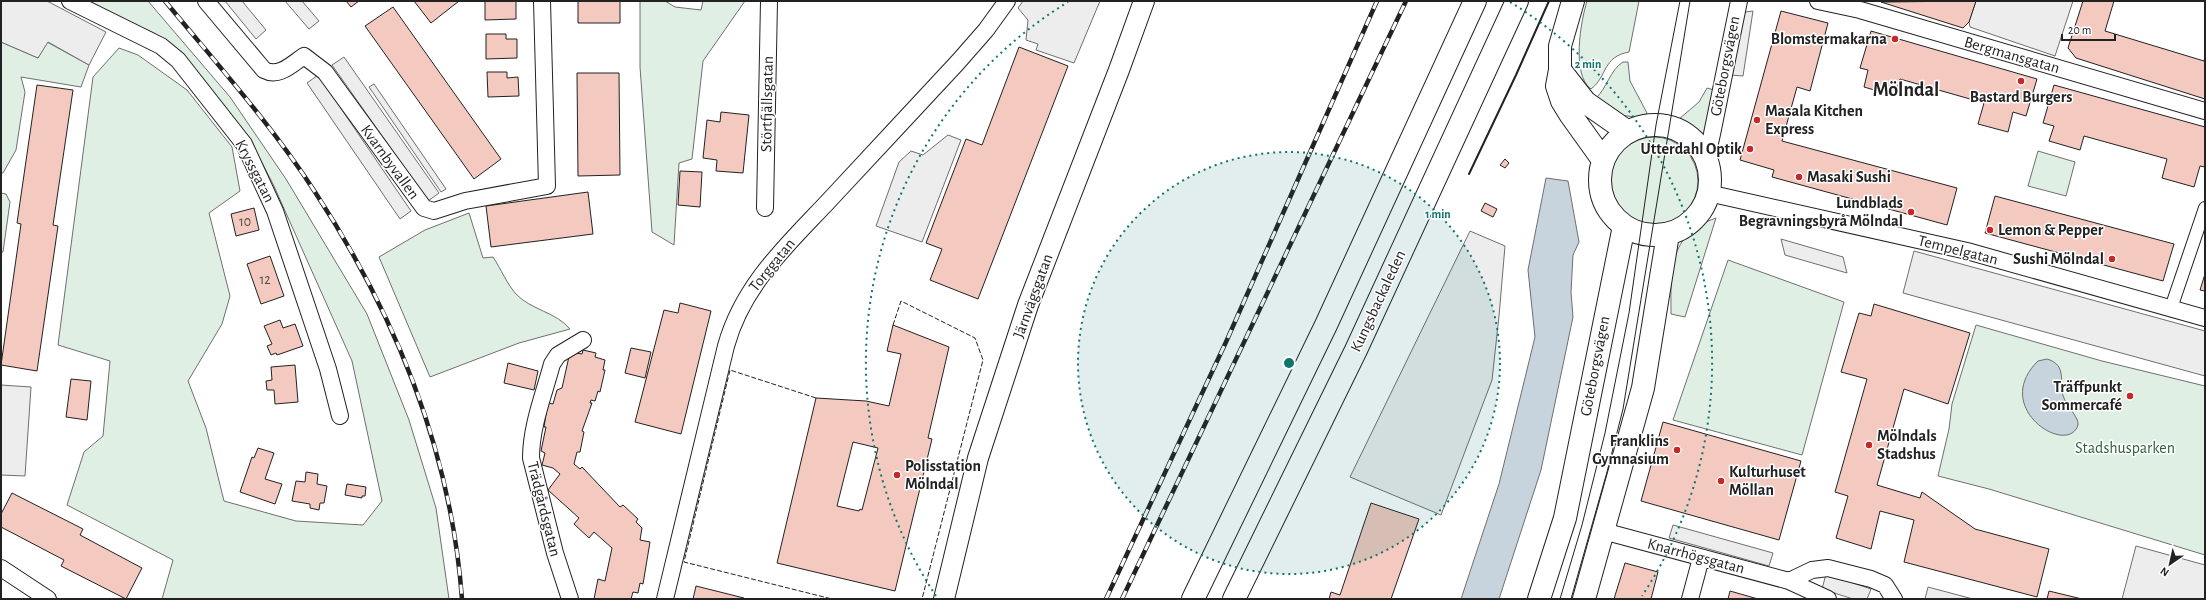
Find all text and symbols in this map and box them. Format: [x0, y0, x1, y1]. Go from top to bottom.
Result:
street label: Göteborgsvägen [1707, 15, 1743, 117]
scale bar [2062, 16, 2115, 42]
text: 20 m [2068, 24, 2091, 36]
place label: Blomstermakarna [1771, 31, 1887, 47]
marker: Blomstermakarna [1890, 34, 1900, 44]
street label: Bergmansgatan [1962, 34, 2062, 76]
street label: Störtfjällsgatan [758, 56, 777, 152]
text: 2 min [1575, 58, 1601, 70]
marker: Bastard Burgers [2016, 76, 2026, 86]
district label: Mölndal [1873, 80, 1939, 100]
place label: Bastard Burgers [1970, 89, 2072, 105]
place label: Masala Kitchen Express [1765, 103, 1863, 137]
marker: Masala Kitchen Express [1752, 115, 1762, 125]
street label: Kvarnbyvallen [357, 122, 422, 203]
street label: Kryssgatan [231, 137, 278, 205]
place label: Utterdahl Optik [1641, 141, 1742, 157]
marker: Utterdahl Optik [1745, 144, 1755, 154]
place label: Masaki Sushi [1807, 169, 1891, 185]
marker: Masaki Sushi [1794, 172, 1804, 182]
place label: Lundblads Begravningsbyrå Mölndal [1739, 195, 1903, 230]
marker: Lundblads Begravningsbyrå Mölndal [1906, 207, 1916, 217]
text: 1 min [1425, 208, 1451, 220]
house number: 10 [239, 215, 251, 229]
place label: Lemon & Pepper [1998, 222, 2104, 238]
marker: Lemon & Pepper [1985, 225, 1995, 235]
street label: Tempelgatan [1916, 232, 2000, 268]
street label: Torggatan [746, 235, 798, 295]
street label: Kungsbackaleden [1348, 248, 1408, 354]
place label: Sushi Mölndal [2013, 251, 2104, 267]
street label: Järnvägsgatan [1010, 252, 1056, 340]
marker: Sushi Mölndal [2107, 254, 2117, 264]
house number: 12 [259, 273, 271, 287]
street label: Göteborgsvägen [1577, 315, 1613, 417]
centre of rings [1282, 356, 1296, 370]
place label: Träffpunkt Sommercafé [2041, 379, 2123, 413]
marker: Träffpunkt Sommercafé [2125, 391, 2135, 401]
place label: Mölndals Stadshus [1877, 428, 1937, 462]
place label: Franklins Gymnasium [1592, 433, 1669, 468]
marker: Mölndals Stadshus [1864, 440, 1874, 450]
park label: Stadshusparken [2075, 440, 2175, 456]
marker: Franklins Gymnasium [1672, 445, 1682, 455]
place label: Polisstation Mölndal [905, 458, 981, 492]
street label: Trädgårdsgatan [524, 460, 564, 558]
place label: Kulturhuset Möllan [1729, 464, 1806, 498]
marker: Polisstation Mölndal [892, 470, 902, 480]
marker: Kulturhuset Möllan [1716, 476, 1726, 486]
street label: Knarrhögsgatan [1646, 535, 1746, 577]
north arrow [2150, 544, 2190, 584]
text: N [2158, 565, 2171, 579]

